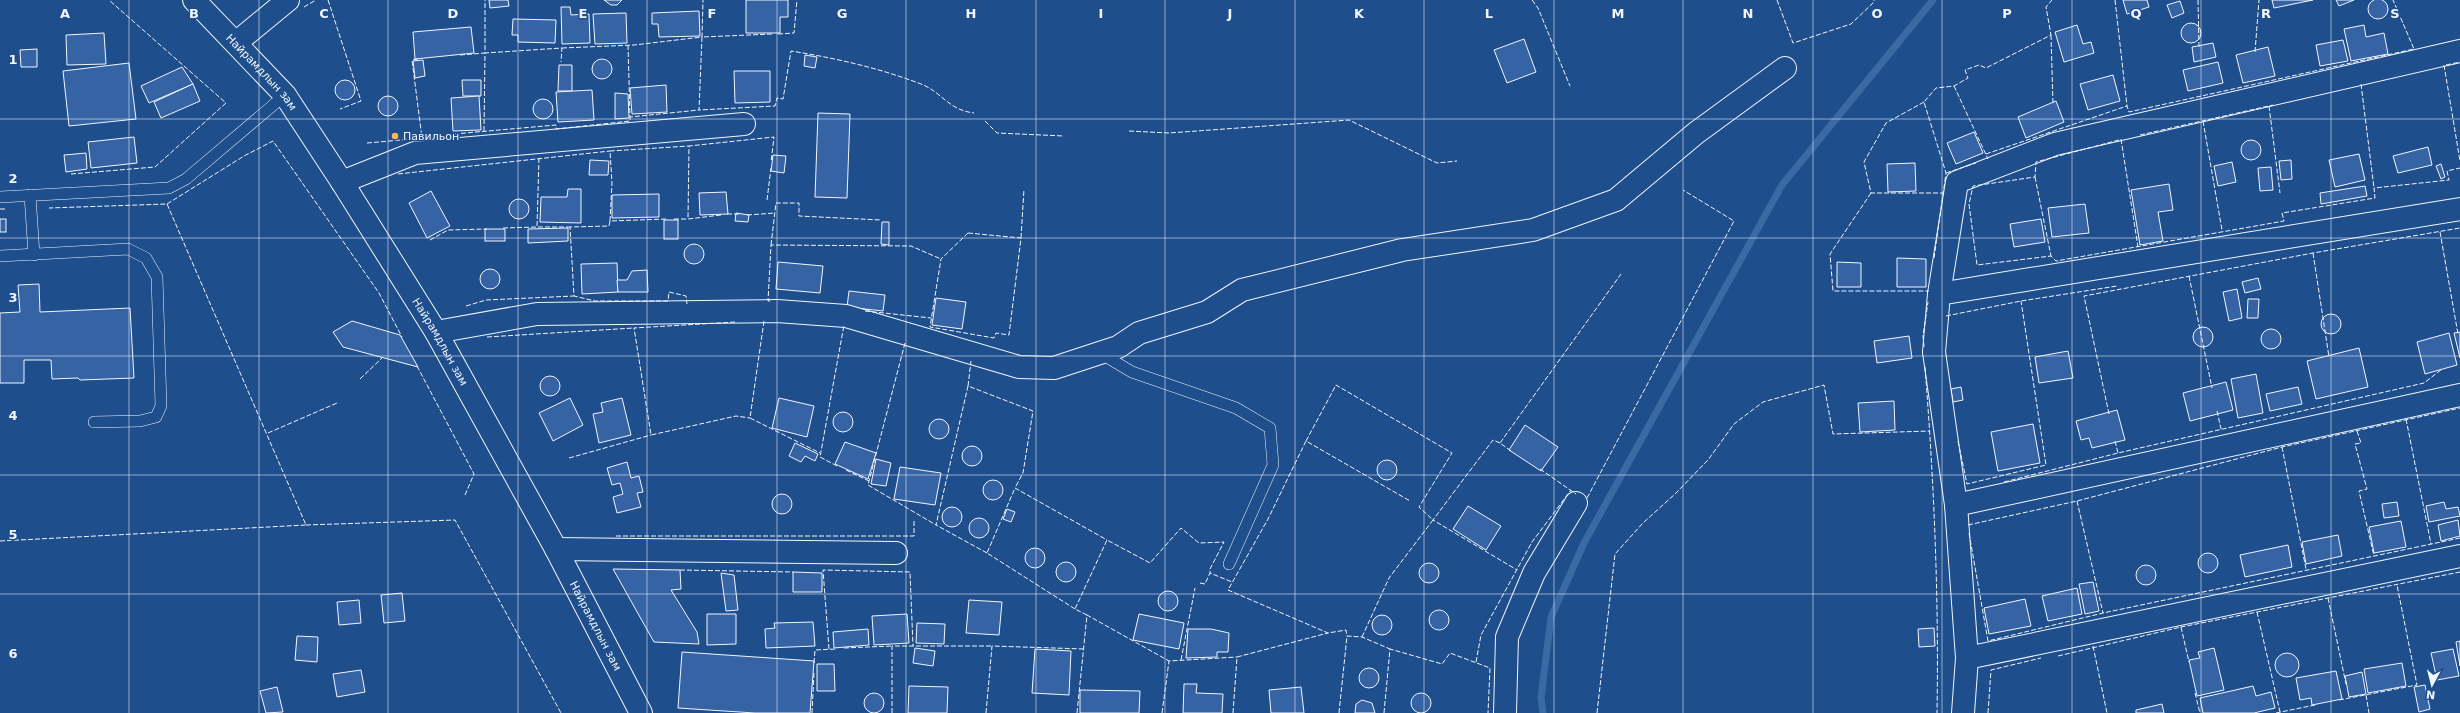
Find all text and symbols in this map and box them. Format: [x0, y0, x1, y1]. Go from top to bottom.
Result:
text: A [60, 6, 70, 21]
text: B [189, 6, 199, 21]
text: C [319, 6, 329, 21]
text: D [448, 6, 459, 21]
text: E [579, 6, 587, 21]
text: F [708, 6, 716, 21]
text: G [837, 6, 847, 21]
text: H [966, 6, 976, 21]
text: I [1099, 6, 1103, 21]
text: J [1227, 6, 1232, 21]
text: K [1354, 6, 1365, 21]
text: L [1485, 6, 1493, 21]
text: M [1612, 6, 1624, 21]
text: N [1743, 6, 1753, 21]
text: O [1871, 6, 1883, 21]
text: P [2002, 6, 2012, 21]
text: Q [2130, 6, 2142, 21]
text: R [2261, 6, 2271, 21]
text: S [2390, 6, 2400, 21]
street label: Найрамдлын зам [223, 31, 300, 113]
text: 1 [8, 52, 18, 67]
place label: Павильон [403, 130, 459, 143]
marker: Павильон [390, 131, 400, 141]
text: 2 [8, 171, 18, 186]
text: 3 [8, 290, 18, 305]
street label: Найрамдлын зам [410, 295, 471, 388]
text: 4 [8, 408, 18, 423]
text: 5 [8, 527, 18, 542]
street label: Найрамдлын зам [567, 579, 624, 673]
text: 6 [8, 646, 18, 661]
north arrow [2412, 665, 2452, 705]
text: N [2425, 687, 2436, 701]

